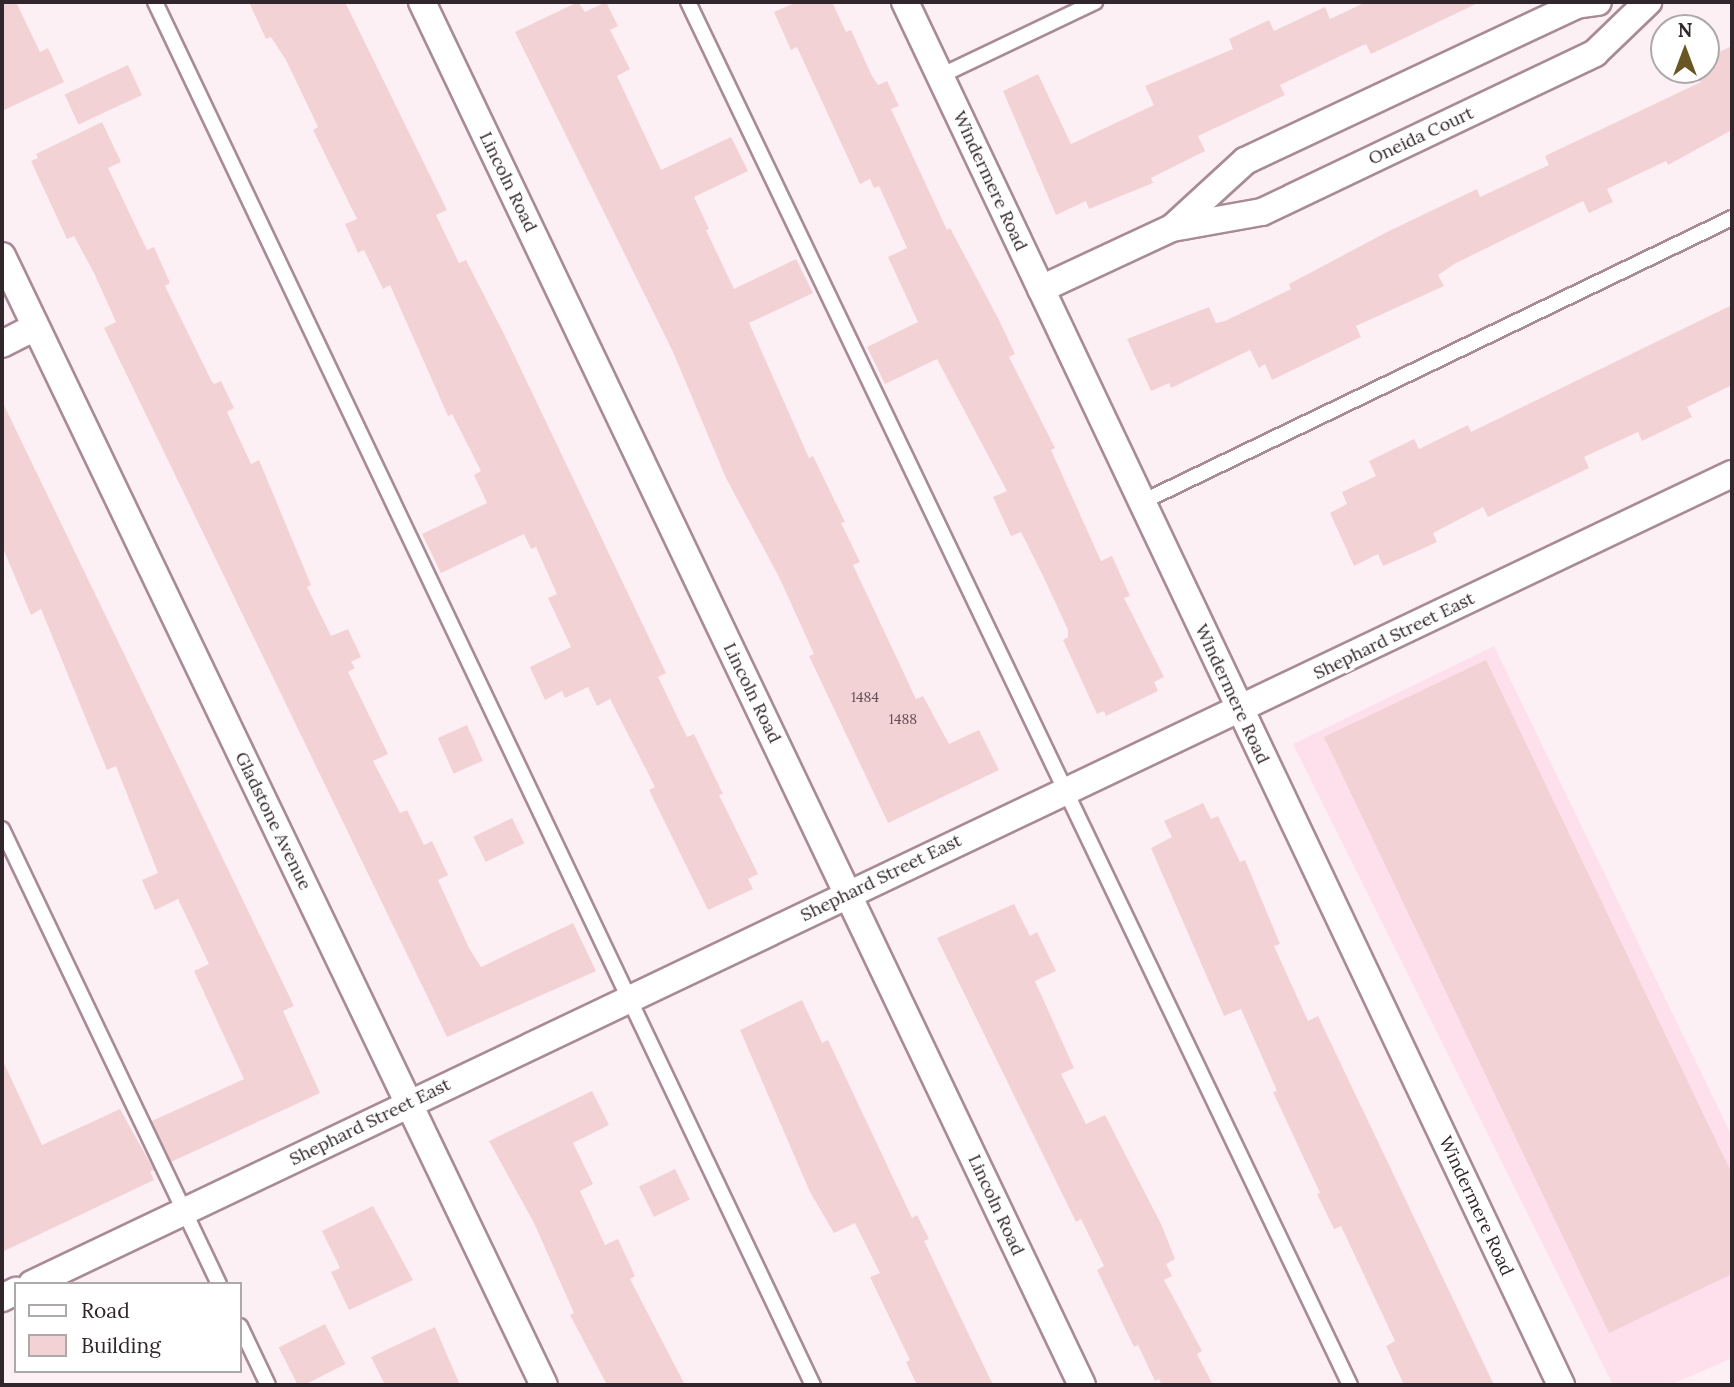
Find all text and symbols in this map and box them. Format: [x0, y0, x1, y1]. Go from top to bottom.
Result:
north arrow [1650, 14, 1720, 84]
text: N [1678, 18, 1692, 42]
street label: Oneida Court [1365, 102, 1477, 170]
street label: Windermere Road [948, 108, 1032, 254]
street label: Lincoln Road [474, 128, 542, 236]
street label: Shephard Street East [1310, 588, 1478, 684]
street label: Windermere Road [1190, 621, 1274, 767]
street label: Lincoln Road [718, 639, 786, 747]
house number: 1484 [851, 689, 879, 705]
house number: 1488 [889, 711, 917, 727]
street label: Gladstone Avenue [230, 748, 316, 894]
street label: Shephard Street East [797, 830, 965, 926]
street label: Shephard Street East [286, 1074, 454, 1170]
street label: Windermere Road [1434, 1133, 1518, 1279]
street label: Lincoln Road [963, 1151, 1029, 1259]
legend [14, 1282, 242, 1373]
text: Road [81, 1297, 130, 1324]
text: Building [81, 1332, 161, 1359]

